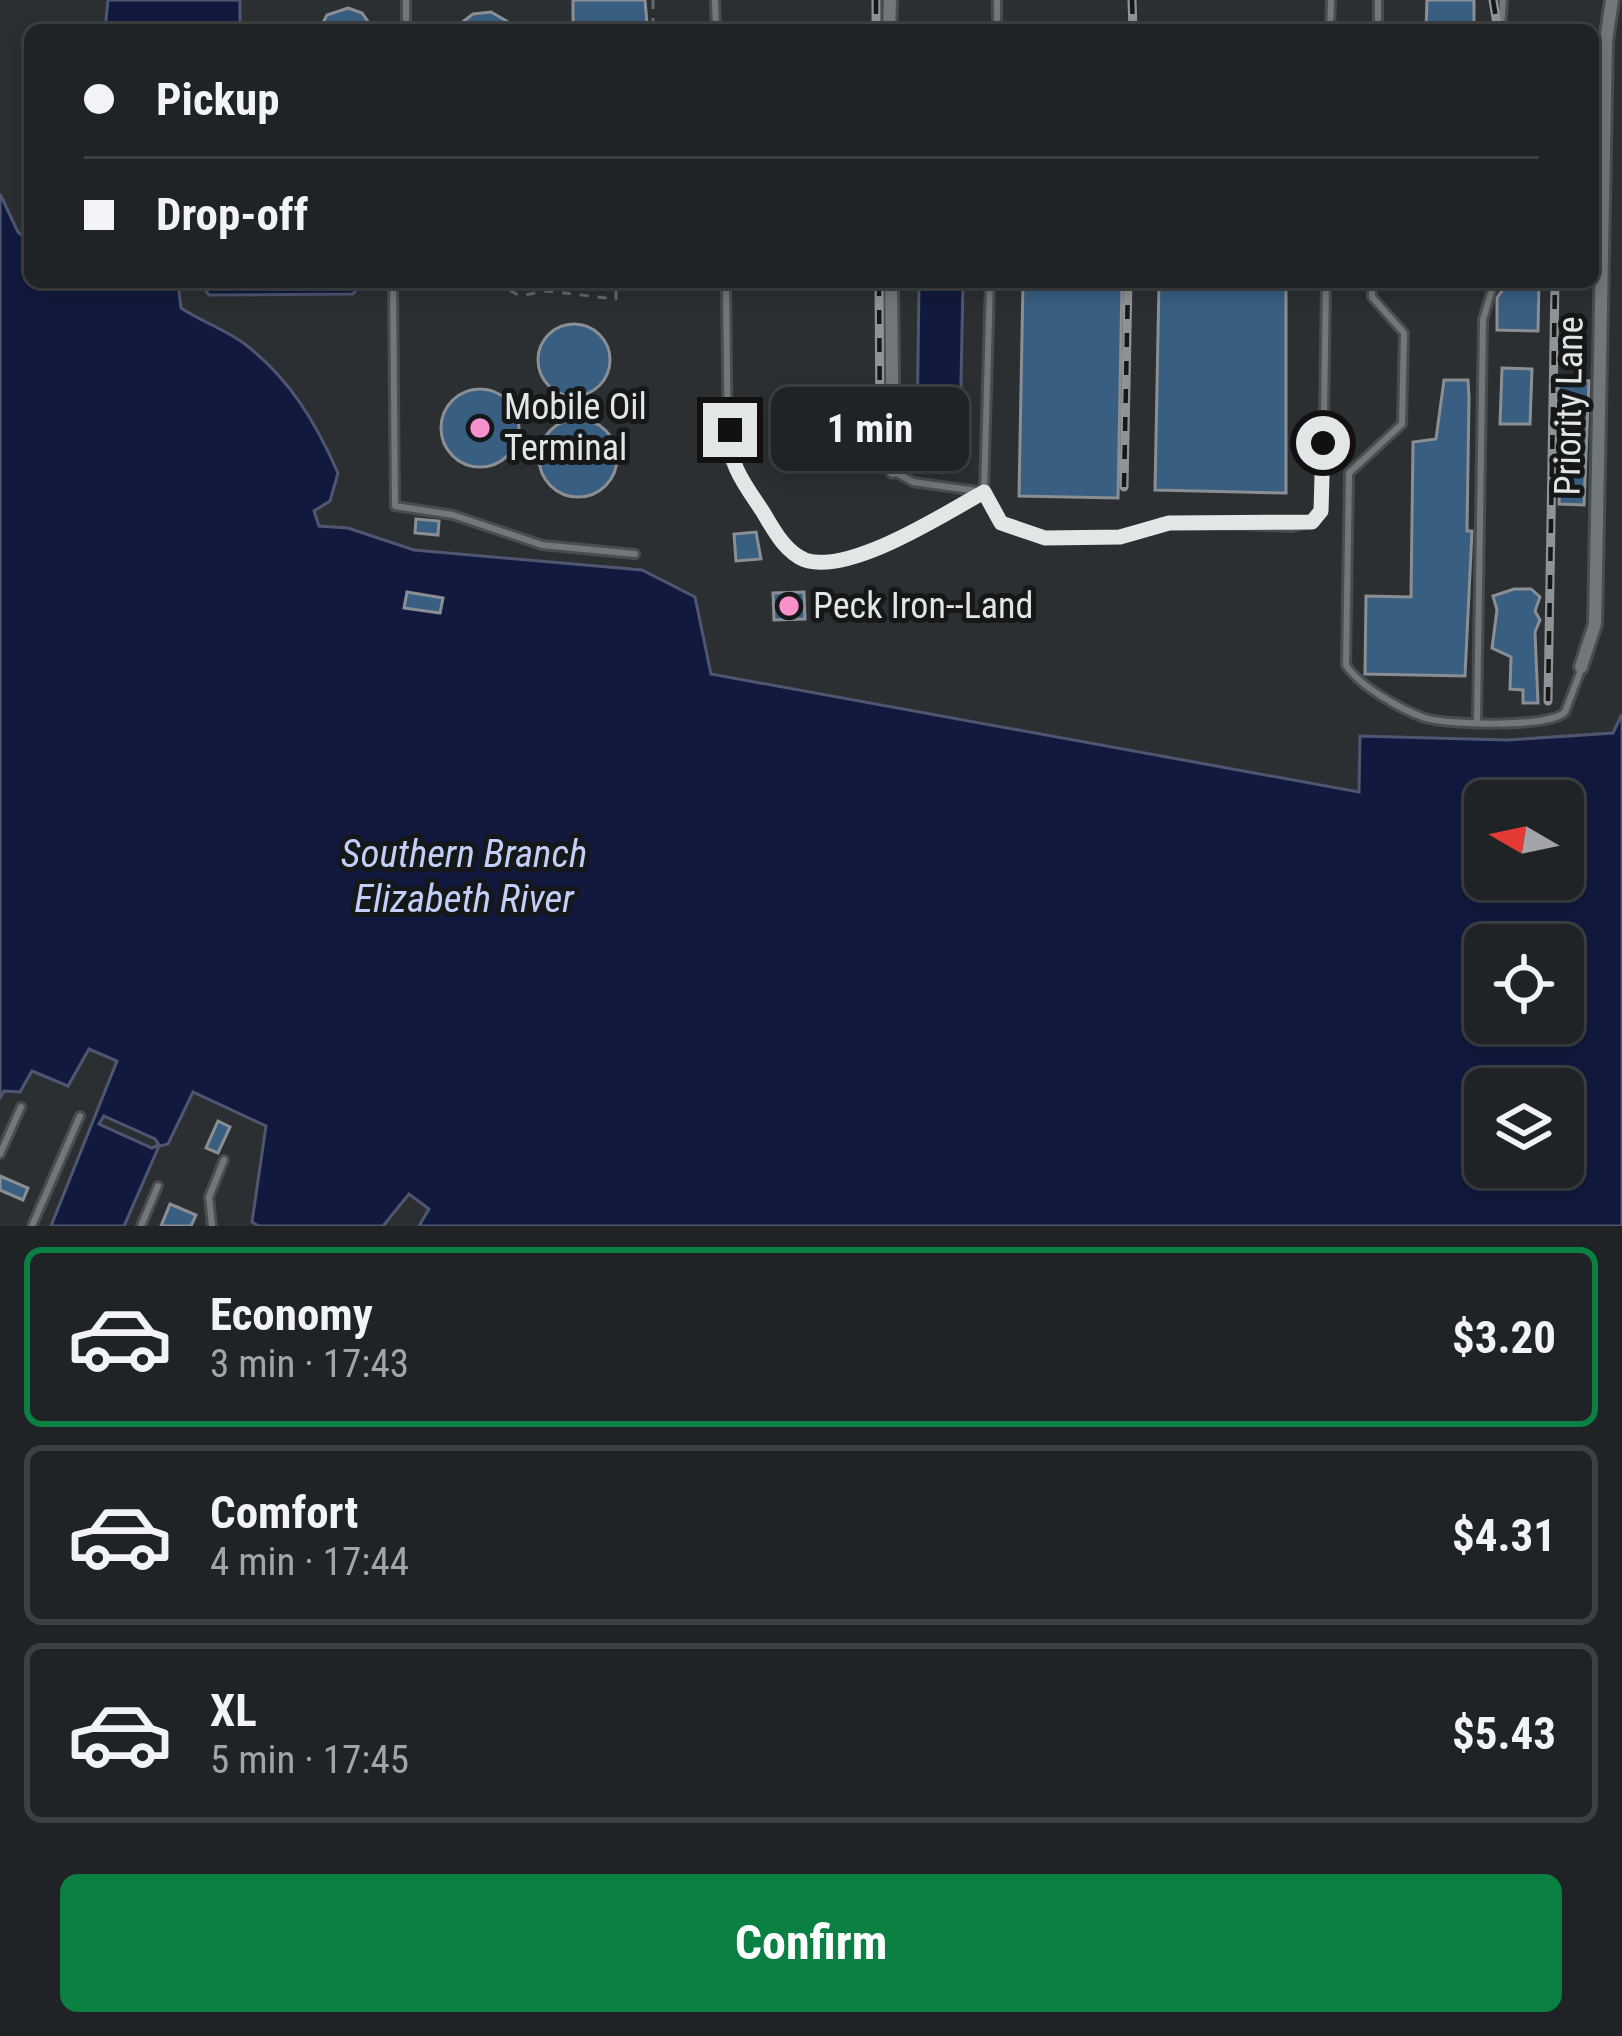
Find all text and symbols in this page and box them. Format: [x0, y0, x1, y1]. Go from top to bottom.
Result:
text: Pickup [156, 73, 280, 126]
text: Drop-off [156, 188, 308, 241]
street label: Priority Lane [1546, 316, 1592, 496]
place label: Mobile Oil Terminal [504, 386, 647, 469]
callout: 1 min [772, 388, 970, 472]
route end [703, 403, 757, 457]
text: 1 min [827, 406, 913, 452]
marker: Mobile Oil Terminal [467, 415, 493, 441]
route start [1296, 416, 1350, 470]
place label: Peck Iron--Land [813, 585, 1033, 627]
marker: Peck Iron--Land [776, 593, 802, 619]
north arrow [1464, 780, 1584, 900]
map controls [1464, 780, 1584, 1188]
water label: Southern Branch Elizabeth River [341, 831, 587, 922]
button: locate [1464, 924, 1584, 1044]
button: layers [1464, 1068, 1584, 1188]
icon: car [66, 1283, 174, 1391]
text: Economy [210, 1288, 373, 1341]
text: $3.20 [1452, 1311, 1556, 1364]
text: 3 min · 17:43 [210, 1341, 409, 1387]
icon: car [66, 1481, 174, 1589]
text: Comfort [210, 1486, 358, 1539]
text: $4.31 [1452, 1509, 1556, 1562]
text: 4 min · 17:44 [210, 1539, 409, 1585]
icon: car [66, 1679, 174, 1787]
text: XL [210, 1684, 257, 1737]
text: $5.43 [1452, 1707, 1556, 1760]
text: 5 min · 17:45 [210, 1737, 409, 1783]
button: Confirm [60, 1874, 1562, 2012]

